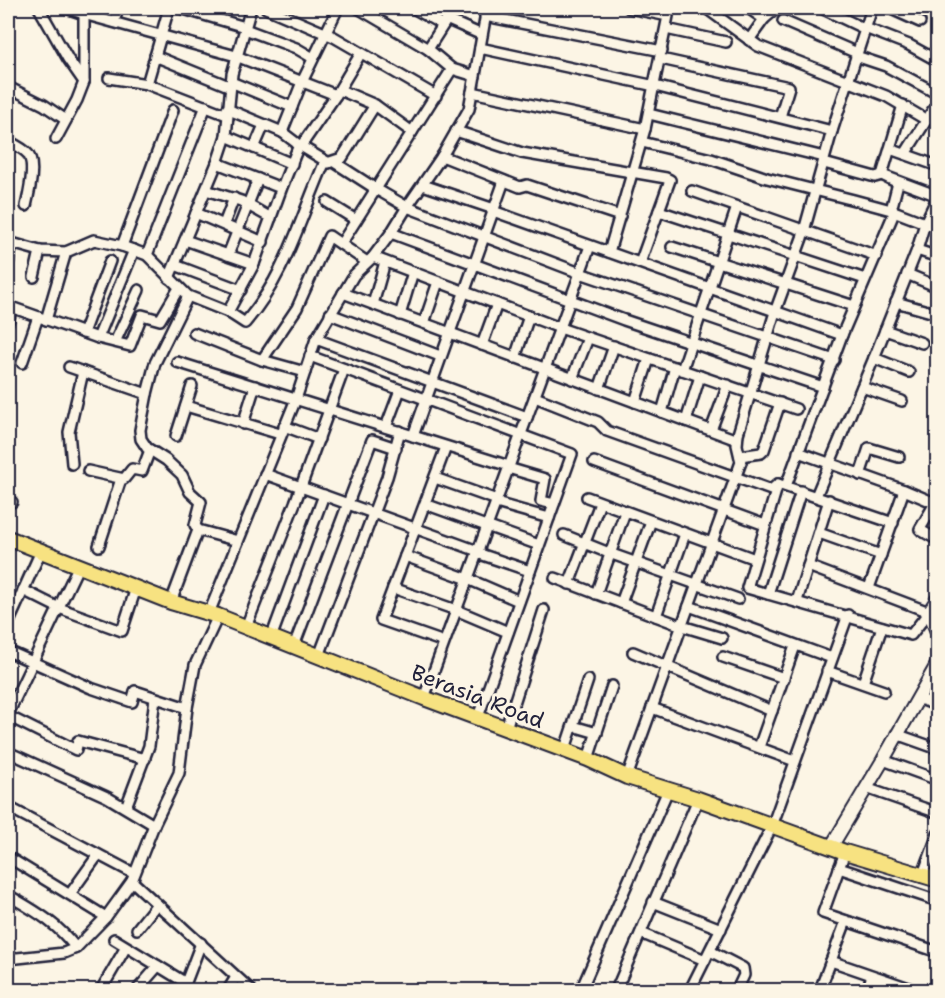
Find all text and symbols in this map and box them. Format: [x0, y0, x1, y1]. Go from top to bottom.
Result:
street label: Berasia Road [407, 658, 548, 735]

